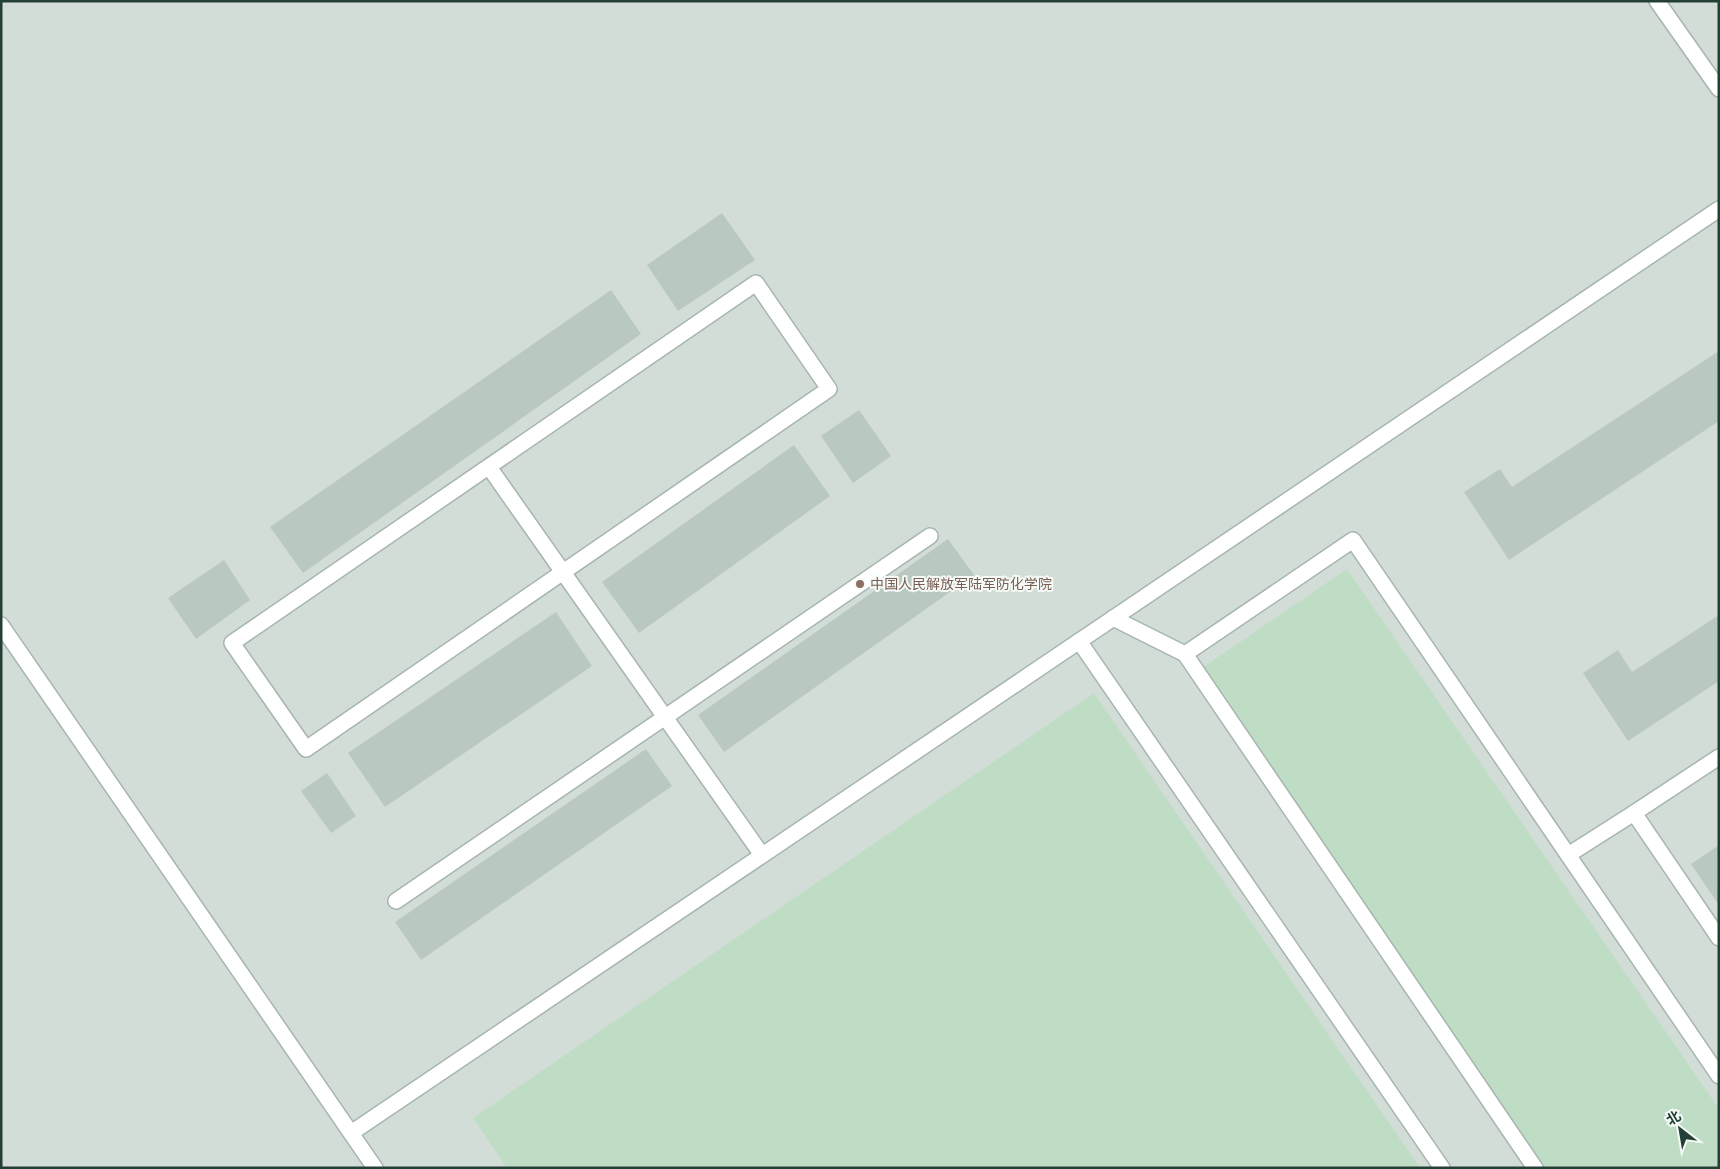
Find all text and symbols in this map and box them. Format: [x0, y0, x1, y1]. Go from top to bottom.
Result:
place label: 中国人民解放军陆军防化学院 [870, 575, 1052, 593]
marker: 中国人民解放军陆军防化学院 [854, 578, 866, 590]
north arrow [1655, 1104, 1705, 1154]
text: 北 [1663, 1107, 1684, 1129]

